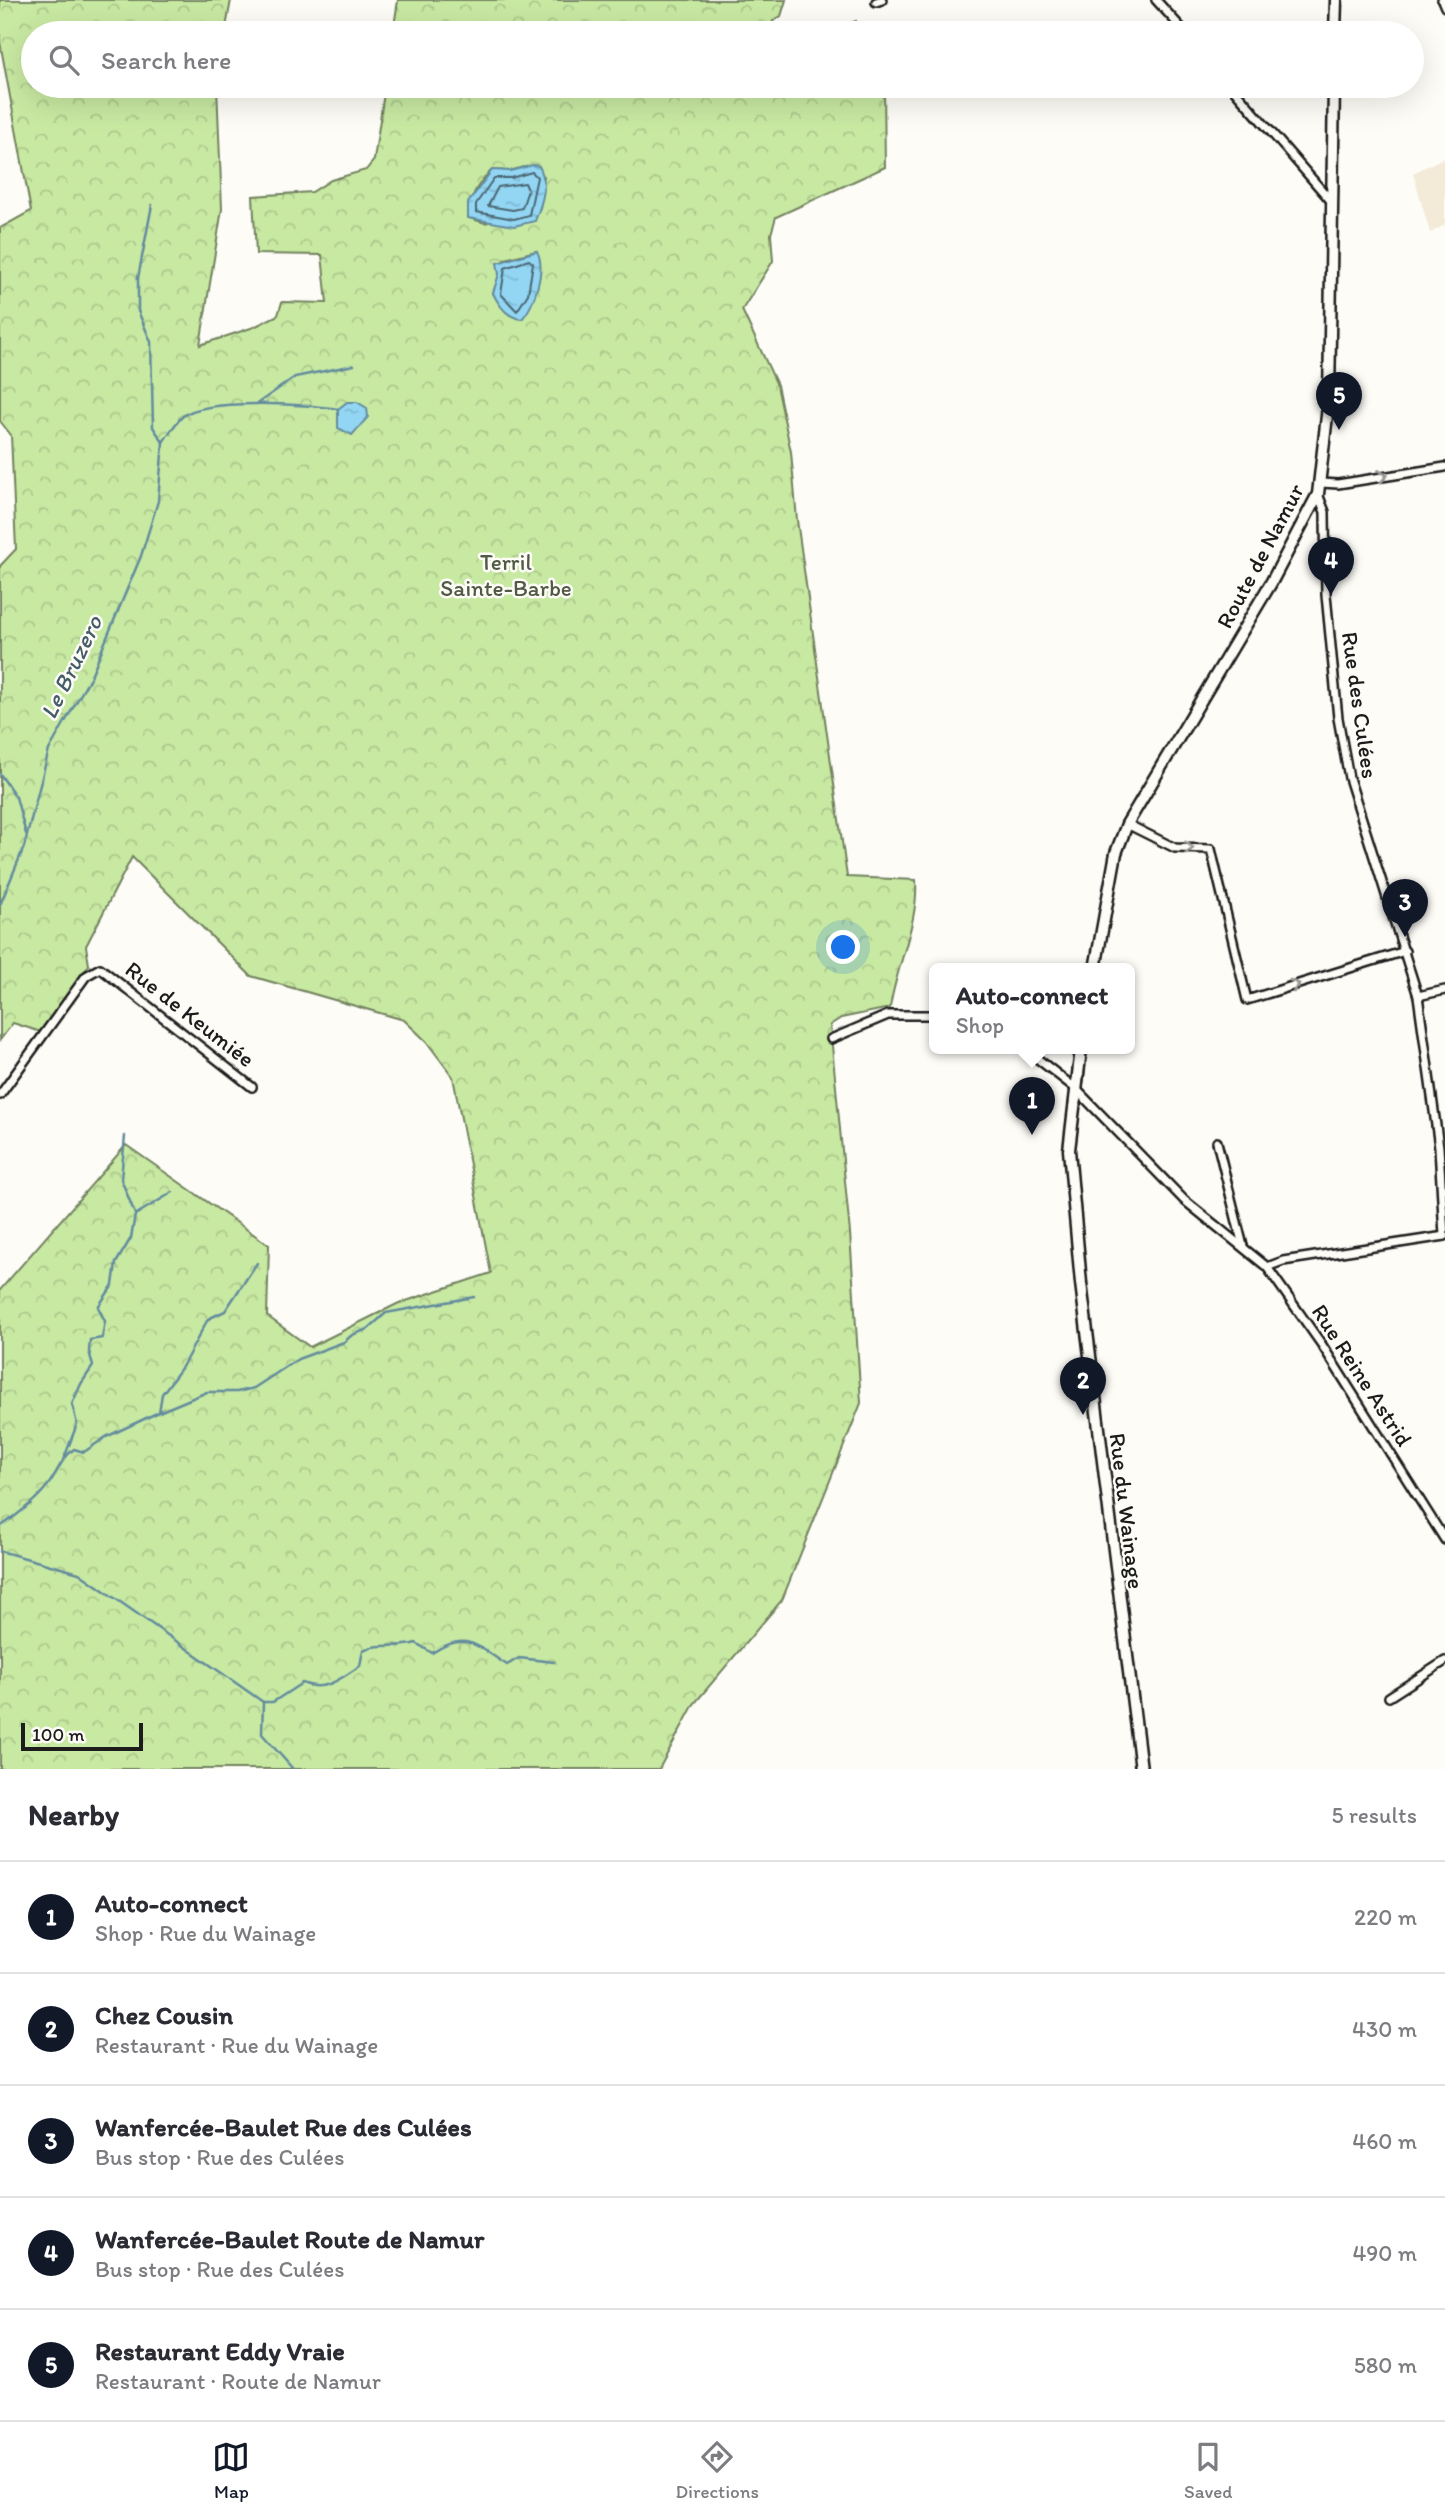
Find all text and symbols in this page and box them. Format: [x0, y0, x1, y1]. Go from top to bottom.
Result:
search box [21, 21, 1424, 98]
icon: search [45, 41, 83, 79]
text: Search here [101, 44, 231, 76]
pin: 5 [1316, 372, 1362, 430]
one-way arrow [1377, 469, 1389, 484]
street label: Route de Namur [1210, 479, 1310, 633]
pin: 4 [1308, 537, 1354, 595]
park label: Terril Sainte-Barbe [440, 548, 572, 602]
water label: Le Bruzero [34, 610, 109, 723]
street label: Rue des Culées [1336, 630, 1384, 780]
one-way arrow [1184, 840, 1195, 856]
pin: 3 [1382, 879, 1428, 937]
your location [826, 930, 860, 964]
street label: Rue de Keumiée [120, 955, 260, 1073]
popup [929, 963, 1135, 1054]
one-way arrow [1289, 978, 1301, 993]
text: Auto-connect [956, 979, 1108, 1011]
text: Shop [956, 1011, 1004, 1039]
pin: 1 [1009, 1077, 1055, 1135]
street label: Rue Reine Astrid [1306, 1299, 1418, 1451]
pin: 2 [1060, 1357, 1106, 1415]
street label: Rue du Wainage [1104, 1431, 1150, 1591]
scale bar [21, 1720, 144, 1752]
text: 100 m [32, 1723, 84, 1746]
text: Nearby [28, 1796, 119, 1833]
text: 5 results [1331, 1801, 1417, 1829]
text: Auto-connect [95, 1887, 248, 1919]
text: 1 [46, 1903, 56, 1931]
text: 220 m [1354, 1903, 1417, 1931]
text: Shop · Rue du Wainage [95, 1919, 316, 1947]
text: Chez Cousin [95, 1999, 233, 2031]
text: 2 [45, 2015, 57, 2043]
text: 430 m [1352, 2015, 1417, 2043]
text: Restaurant · Rue du Wainage [95, 2031, 378, 2059]
text: Wanfercée-Baulet Rue des Culées [95, 2111, 472, 2143]
text: 3 [45, 2127, 57, 2155]
text: 460 m [1352, 2127, 1417, 2155]
text: Bus stop · Rue des Culées [95, 2143, 344, 2171]
text: Wanfercée-Baulet Route de Namur [95, 2223, 484, 2255]
text: 4 [44, 2239, 58, 2267]
text: 490 m [1352, 2239, 1417, 2267]
text: Bus stop · Rue des Culées [95, 2255, 344, 2283]
text: Restaurant Eddy Vraie [95, 2335, 345, 2367]
text: 5 [45, 2351, 57, 2379]
text: 580 m [1354, 2351, 1417, 2379]
text: Restaurant · Route de Namur [95, 2367, 381, 2395]
tab: Map [212, 2438, 250, 2503]
tab: Directions [675, 2438, 759, 2503]
tab: Saved [1184, 2438, 1232, 2503]

